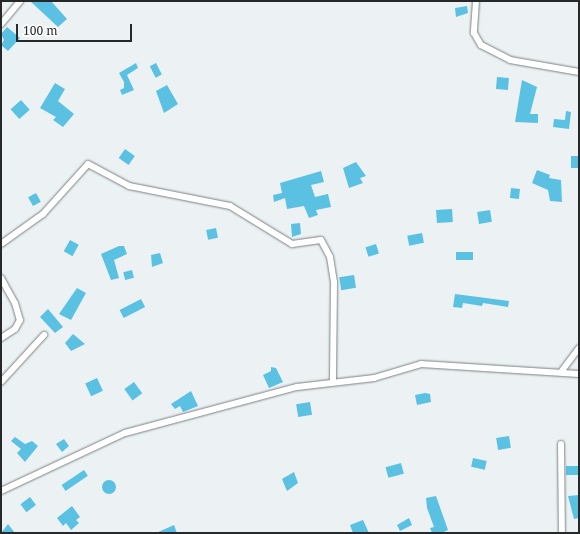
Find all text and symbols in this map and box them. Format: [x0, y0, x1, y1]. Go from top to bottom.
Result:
scale bar [18, 16, 134, 42]
text: 100 m [23, 22, 58, 39]

